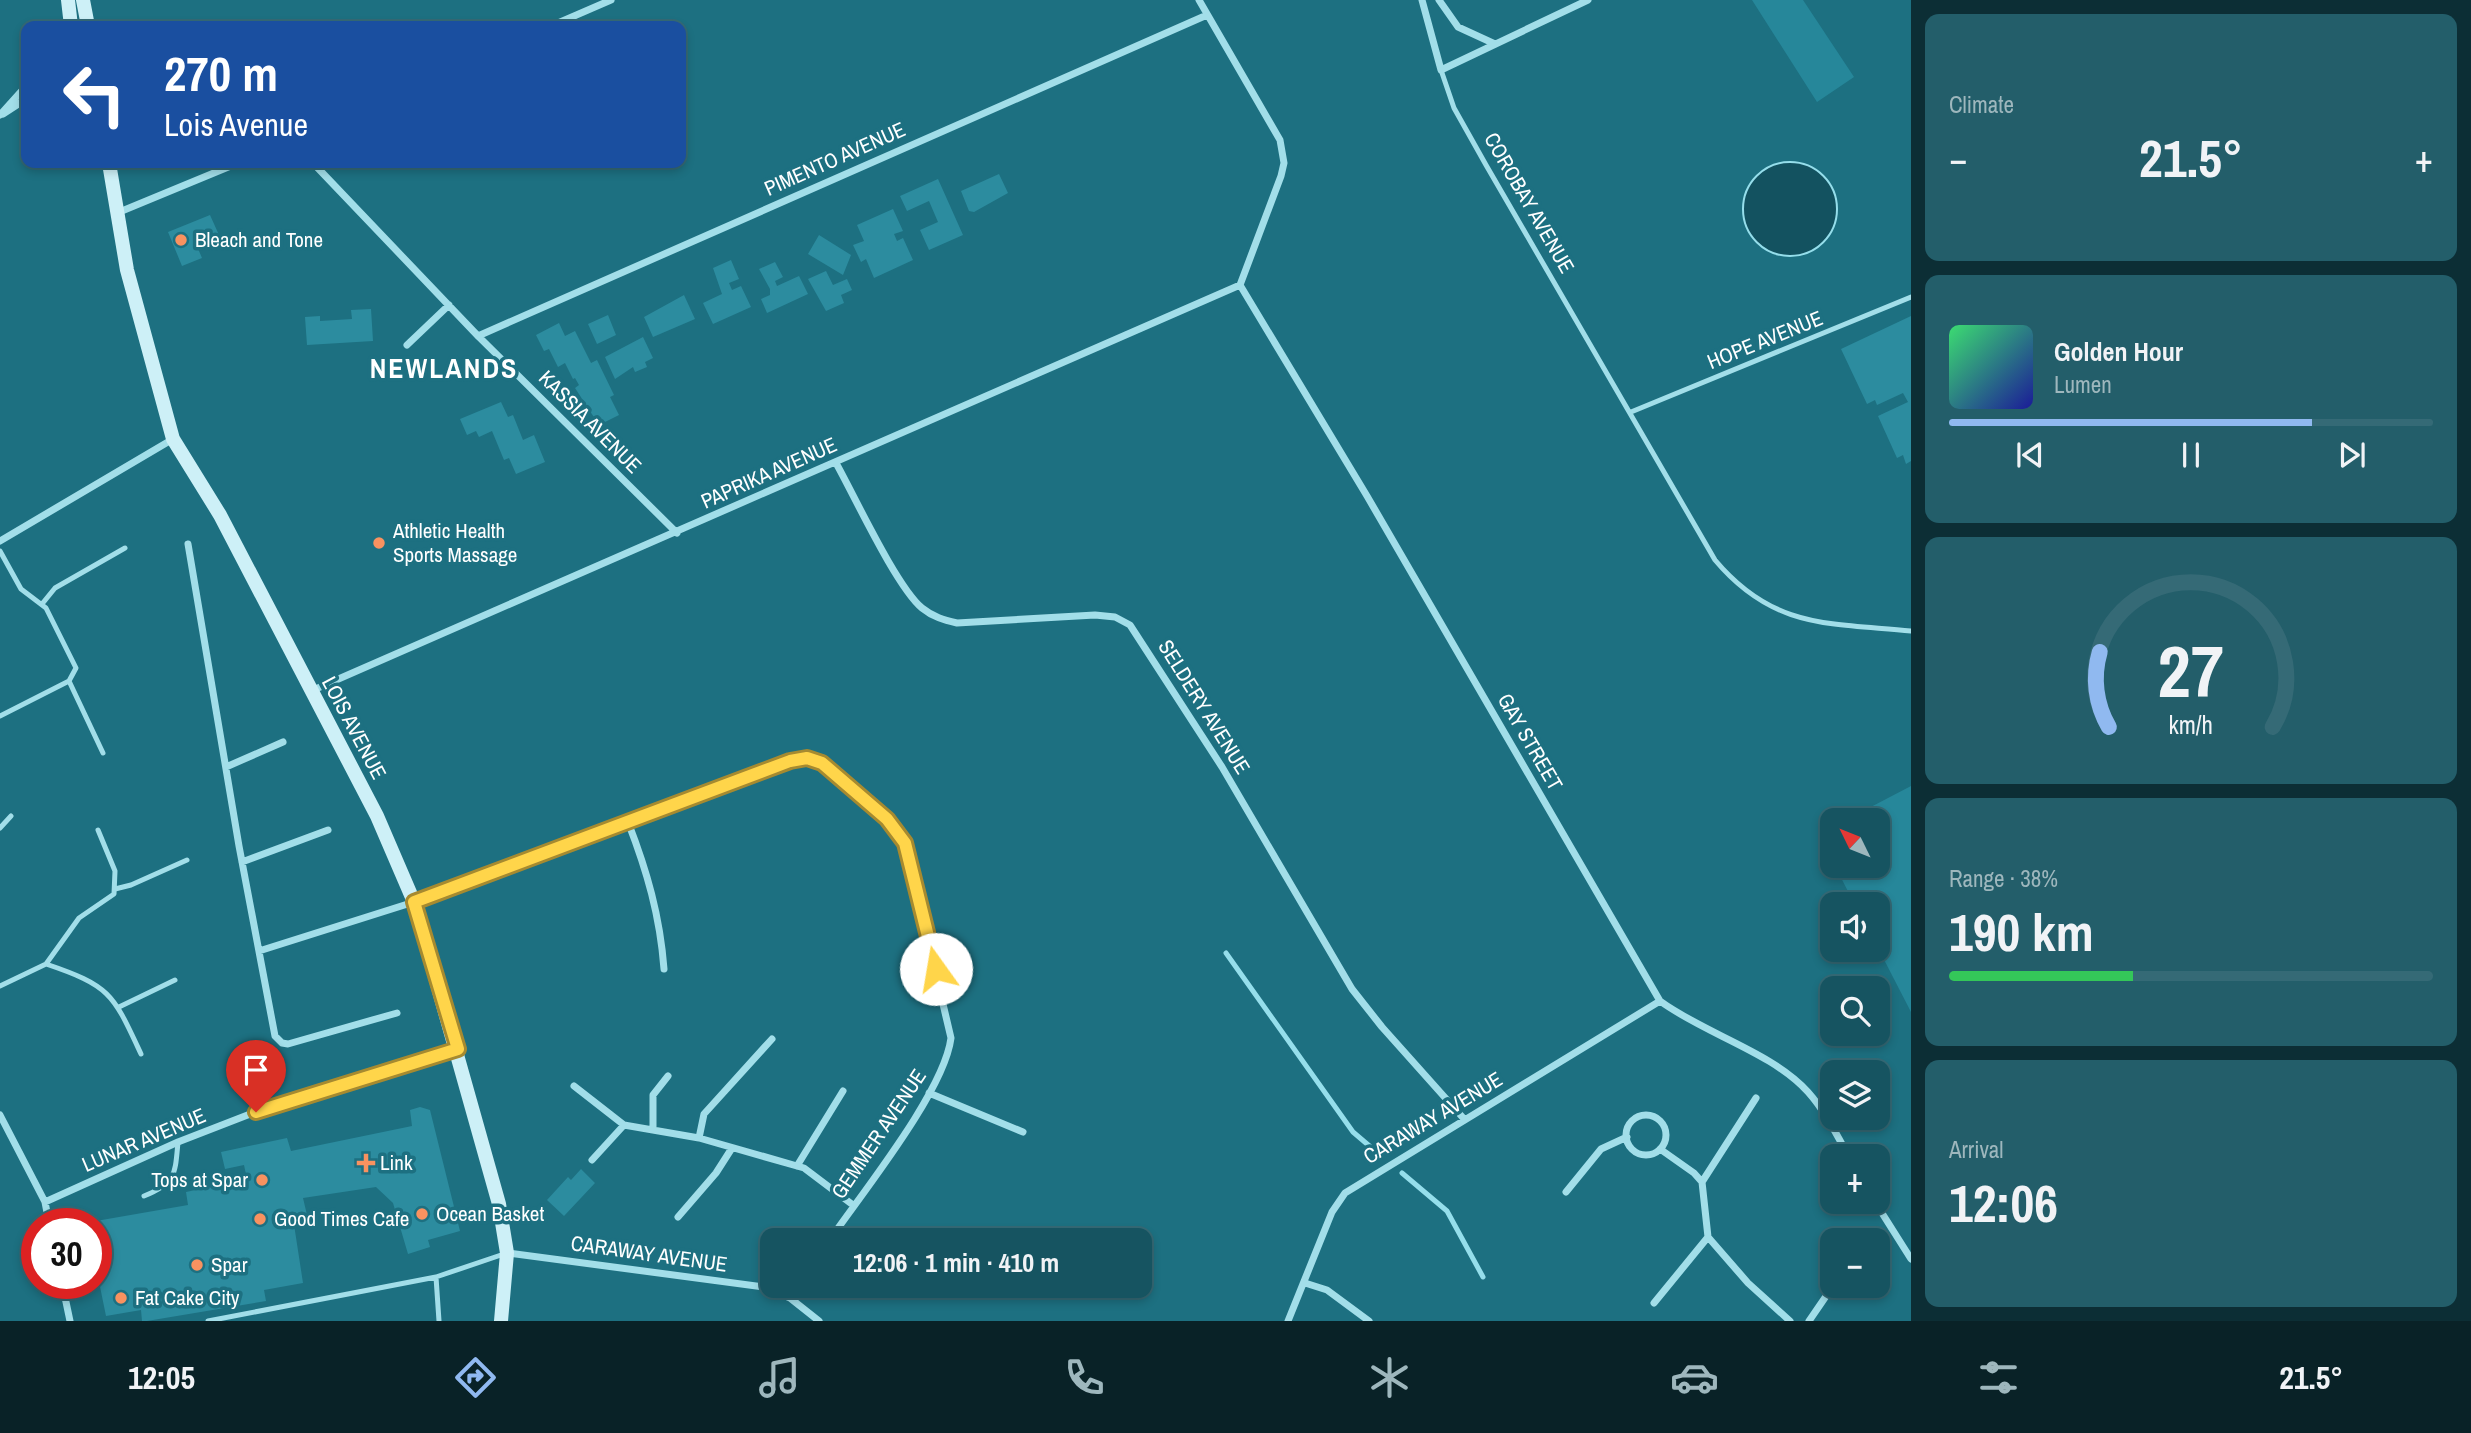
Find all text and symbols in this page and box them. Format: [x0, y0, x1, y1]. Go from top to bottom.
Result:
text: 270 m [164, 40, 278, 106]
icon: left [49, 49, 140, 140]
text: Climate [1949, 89, 2014, 120]
text: Lois Avenue [164, 103, 308, 146]
street label: PIMENTO AVENUE [760, 114, 910, 203]
text: 21.5° [2139, 123, 2243, 193]
street label: COROBAY AVENUE [1477, 127, 1581, 278]
text: − [1949, 133, 1967, 184]
text: + [2415, 133, 2433, 184]
place label: Bleach and Tone [195, 225, 323, 254]
marker: Bleach and Tone [173, 232, 189, 248]
street label: HOPE AVENUE [1703, 303, 1827, 376]
text: Golden Hour [2054, 334, 2183, 369]
district label: NEWLANDS [370, 349, 518, 387]
street label: KASSIA AVENUE [532, 364, 648, 480]
text: Lumen [2054, 369, 2112, 400]
street label: PAPRIKA AVENUE [696, 430, 841, 515]
icon: previous [2011, 436, 2049, 474]
icon: pause [2172, 436, 2210, 474]
icon: next [2333, 436, 2371, 474]
place label: Athletic Health Sports Massage [392, 516, 517, 569]
marker: Athletic Health Sports Massage [371, 535, 387, 551]
text: 27 [2158, 622, 2224, 720]
street label: SELDERY AVENUE [1152, 634, 1257, 779]
street label: LOIS AVENUE [315, 671, 394, 784]
street label: GAY STREET [1491, 688, 1570, 796]
text: km/h [2169, 707, 2213, 741]
north arrow [1820, 808, 1890, 878]
map controls [1820, 808, 1890, 1298]
text: Range · 38% [1949, 863, 2058, 894]
button: sound [1820, 892, 1890, 962]
text: 190 km [1949, 897, 2094, 967]
position arrow [899, 932, 973, 1006]
button: search [1820, 976, 1890, 1046]
pin [226, 1040, 286, 1112]
icon: arrive [237, 1051, 275, 1089]
button: layers [1820, 1060, 1890, 1130]
street label: GEMMER AVENUE [824, 1063, 933, 1204]
street label: CARAWAY AVENUE [1358, 1065, 1508, 1171]
street label: LUNAR AVENUE [77, 1100, 210, 1179]
text: Arrival [1949, 1134, 2004, 1165]
button: + [1820, 1144, 1890, 1214]
place label: Link [380, 1148, 413, 1177]
marker: Link [358, 1155, 374, 1171]
place label: Tops at Spar [151, 1165, 248, 1194]
text: 12:06 [1949, 1168, 2058, 1238]
marker: Tops at Spar [254, 1172, 270, 1188]
place label: Ocean Basket [436, 1199, 544, 1228]
place label: Good Times Cafe [274, 1204, 409, 1233]
marker: Ocean Basket [414, 1206, 430, 1222]
speed limit sign: 30 [21, 1208, 112, 1299]
marker: Good Times Cafe [252, 1211, 268, 1227]
street label: CARAWAY AVENUE [569, 1228, 729, 1279]
button: − [1820, 1228, 1890, 1298]
text: 12:06 · 1 min · 410 m [853, 1245, 1059, 1280]
place label: Spar [211, 1250, 248, 1279]
marker: Spar [189, 1257, 205, 1273]
place label: Fat Cake City [135, 1283, 240, 1312]
marker: Fat Cake City [113, 1290, 129, 1306]
icon: directions [451, 1353, 500, 1402]
icon: music [755, 1353, 804, 1402]
icon: phone [1060, 1353, 1109, 1402]
icon: climate [1365, 1353, 1414, 1402]
icon: car [1670, 1353, 1719, 1402]
icon: filters [1974, 1353, 2023, 1402]
text: 12:05 [128, 1356, 195, 1399]
text: 21.5° [2279, 1356, 2343, 1399]

